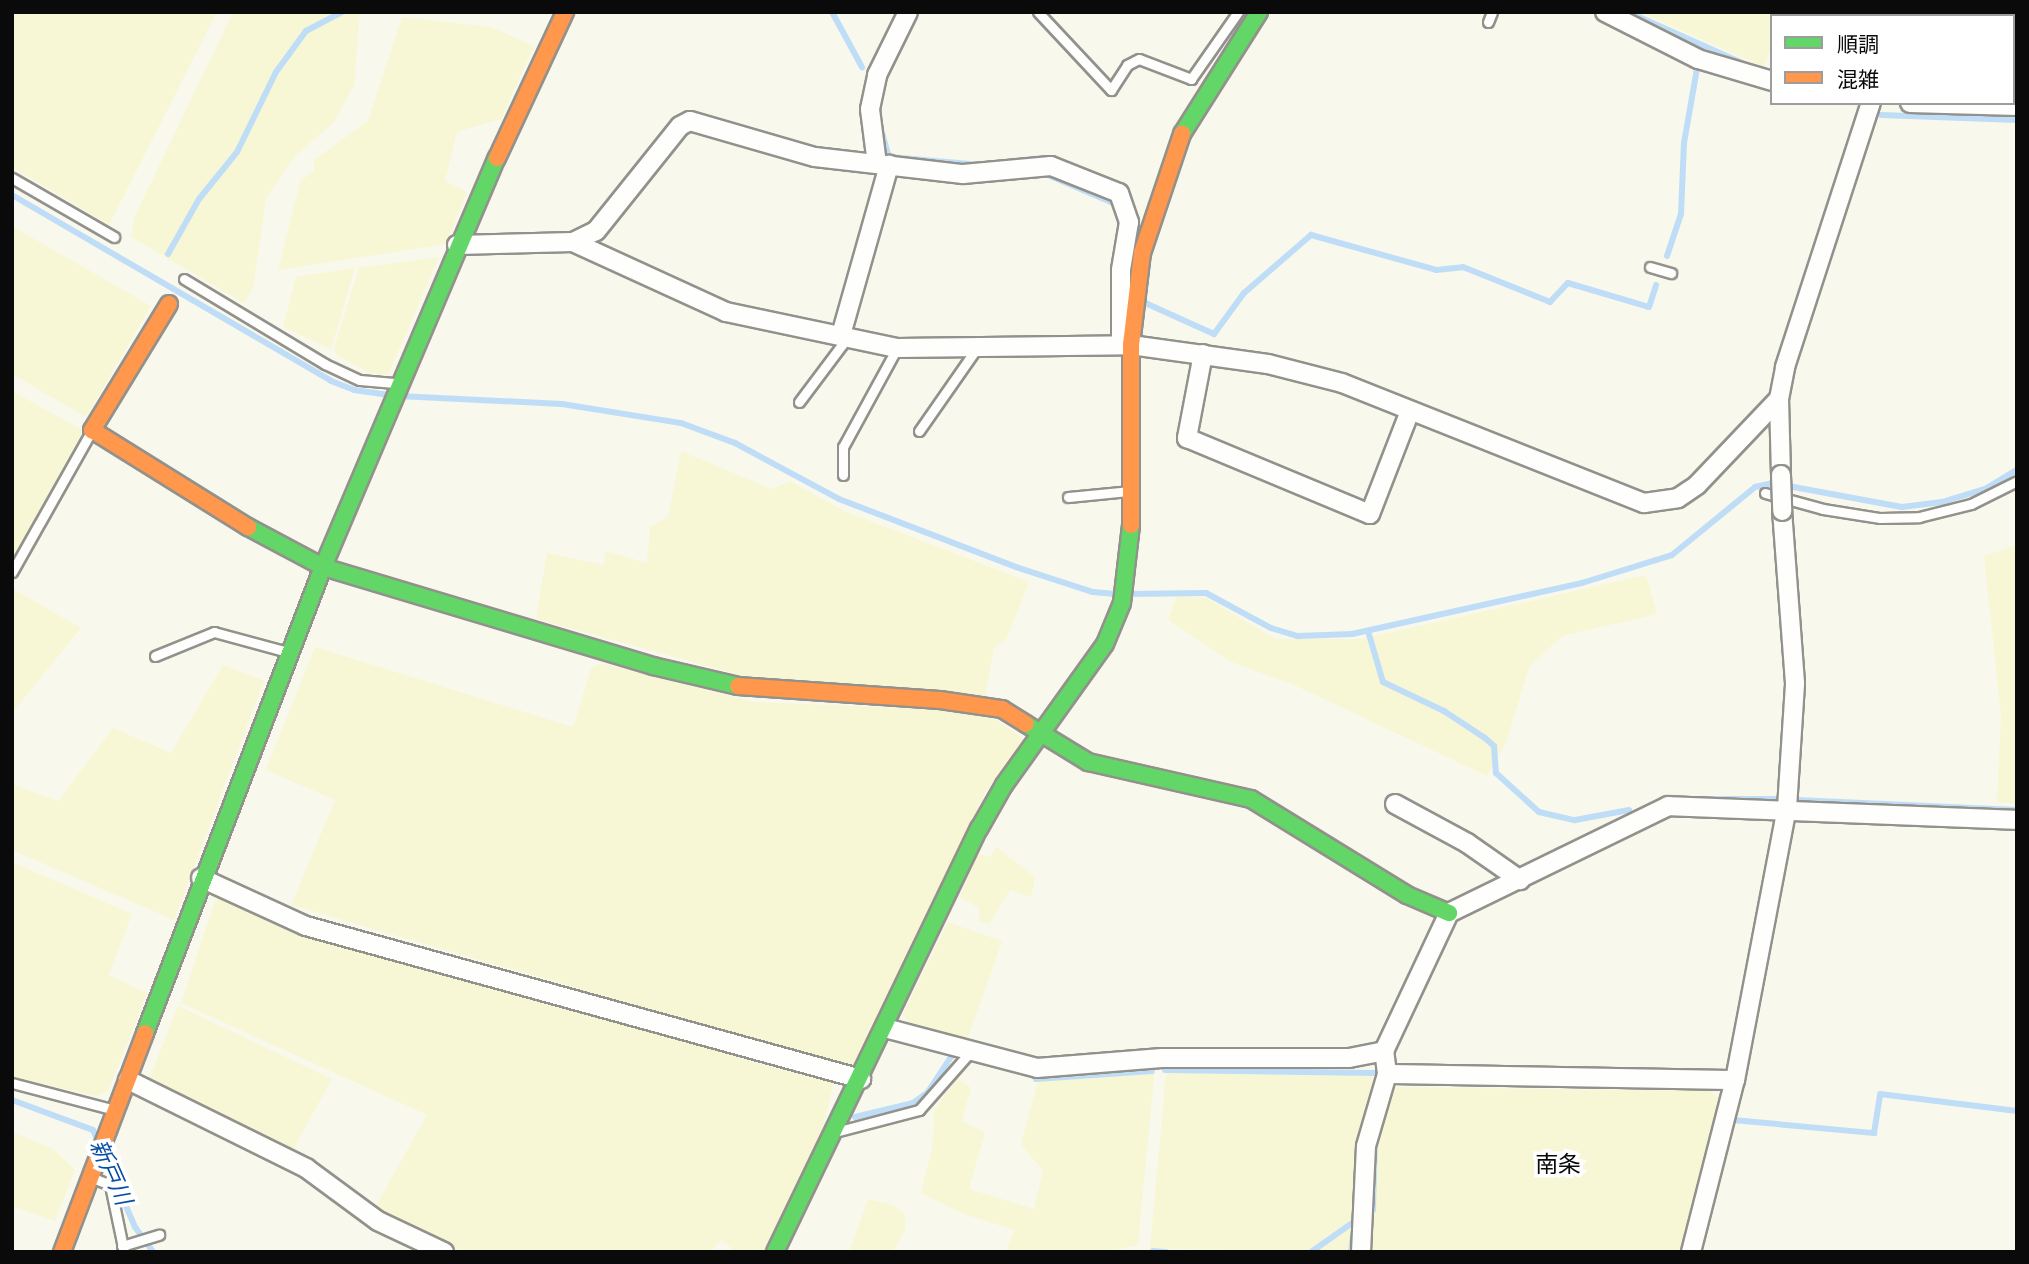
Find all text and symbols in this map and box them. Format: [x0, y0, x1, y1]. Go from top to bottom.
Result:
legend [1770, 14, 2015, 105]
text: 順調 [1837, 30, 1879, 58]
text: 混雑 [1837, 65, 1879, 93]
water label: 新戸川 [84, 1135, 138, 1209]
district label: 南条 [1535, 1150, 1581, 1178]

